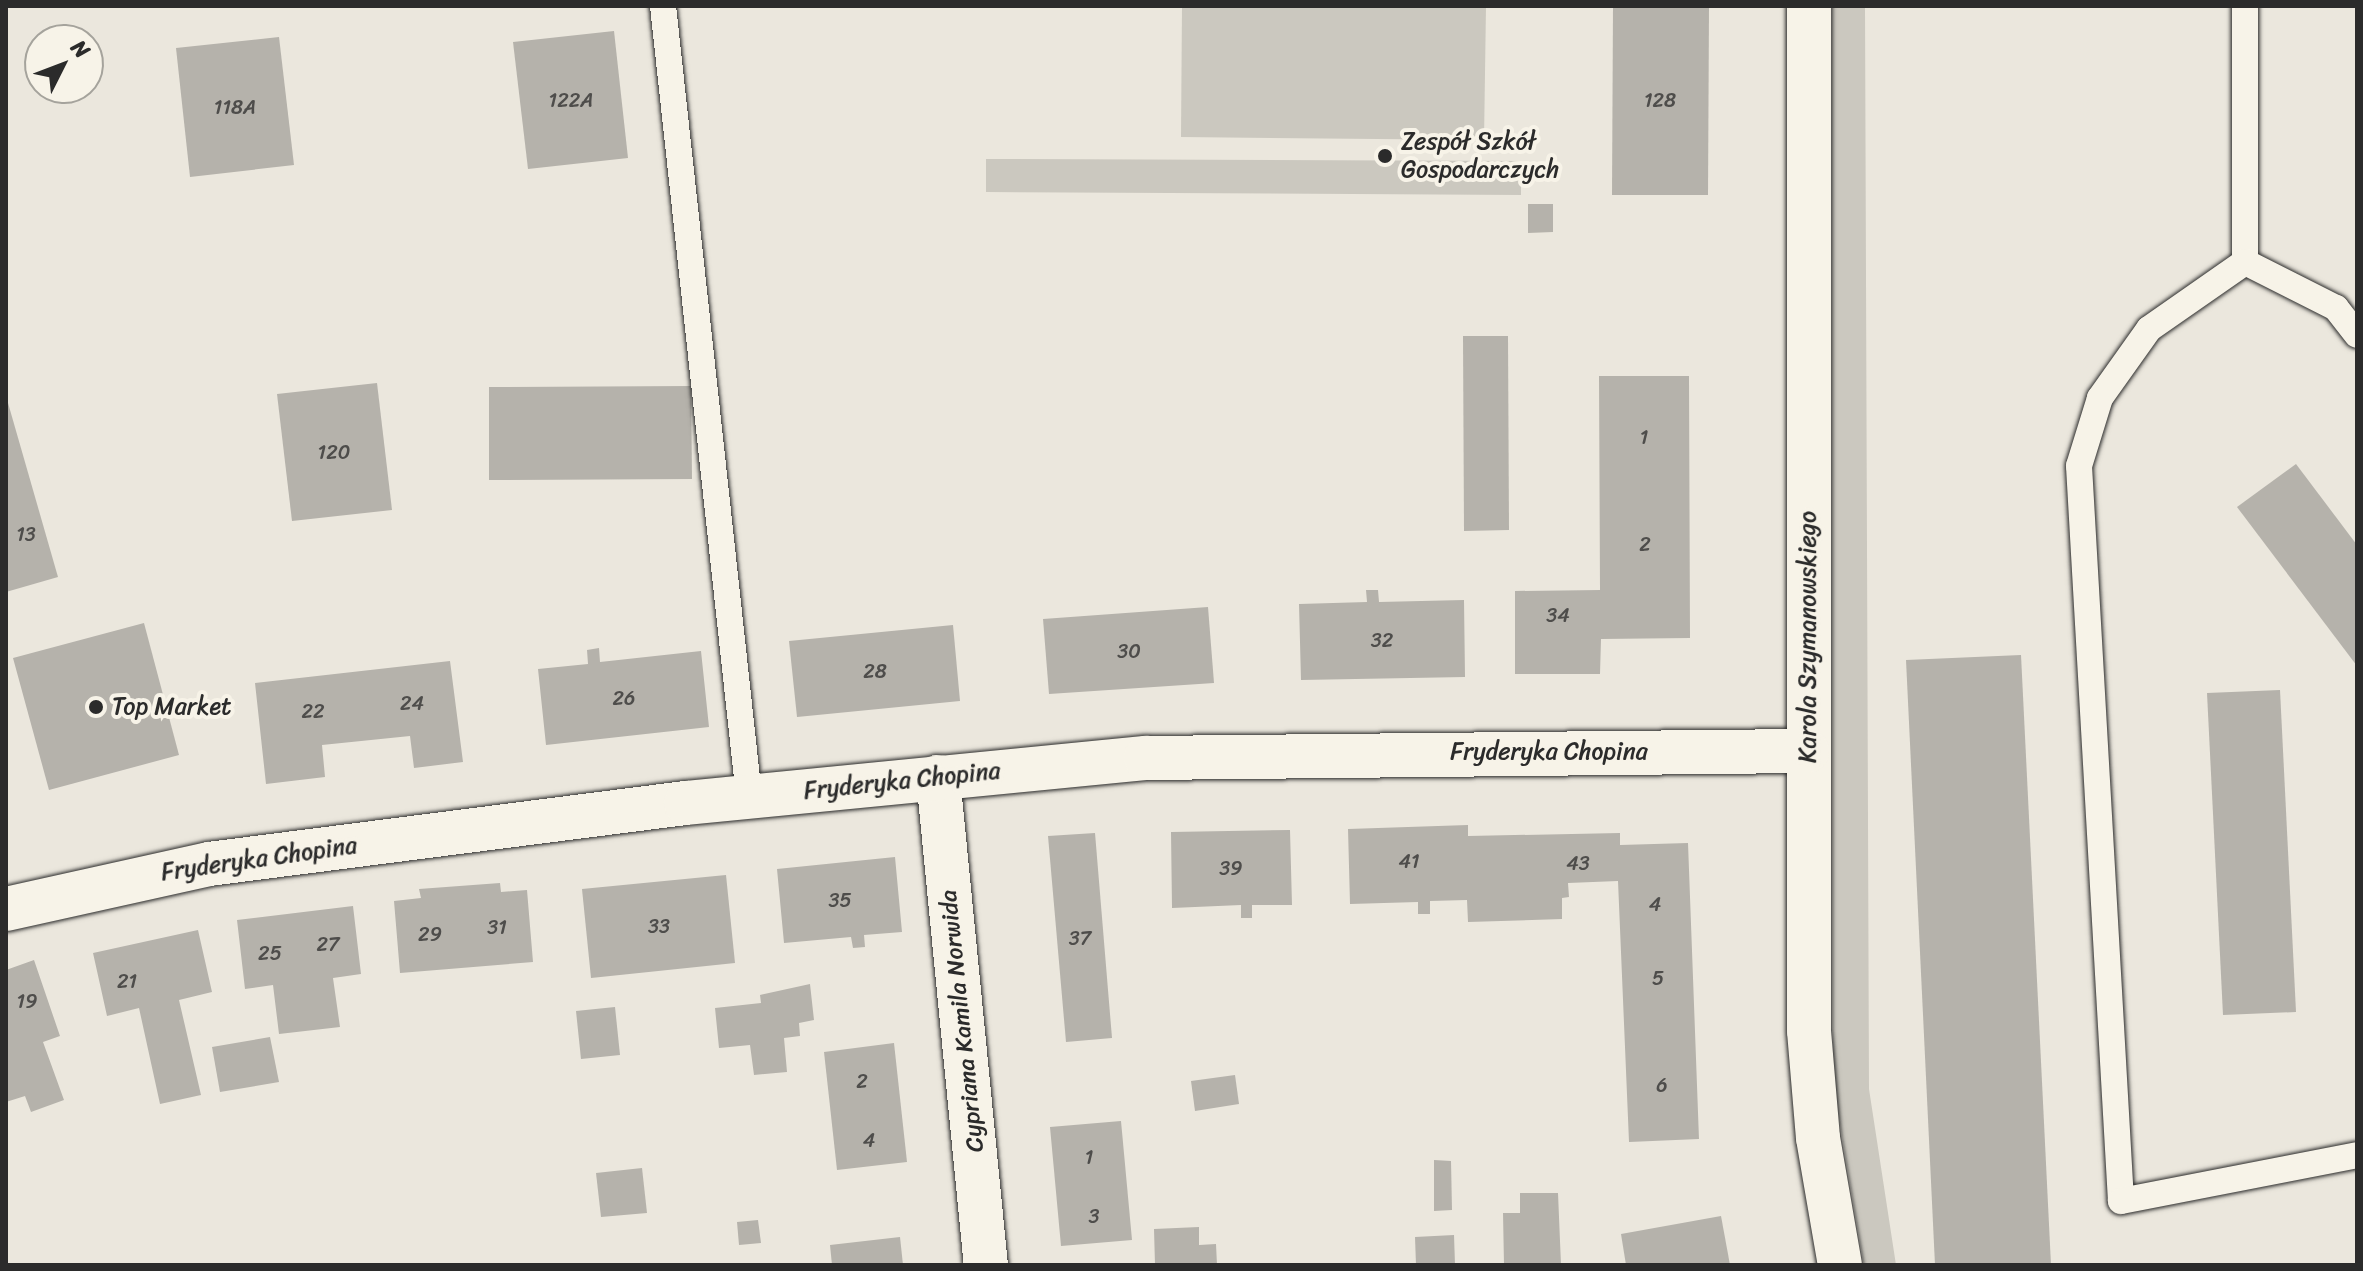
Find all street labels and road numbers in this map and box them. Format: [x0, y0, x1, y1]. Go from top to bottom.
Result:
street label: Karola Szymanowskiego [1794, 512, 1822, 762]
street label: Fryderyka Chopina [1450, 738, 1648, 766]
street label: Fryderyka Chopina [802, 756, 1002, 806]
street label: Fryderyka Chopina [159, 831, 359, 887]
street label: Cypriana Kamila Norwida [934, 889, 990, 1153]

